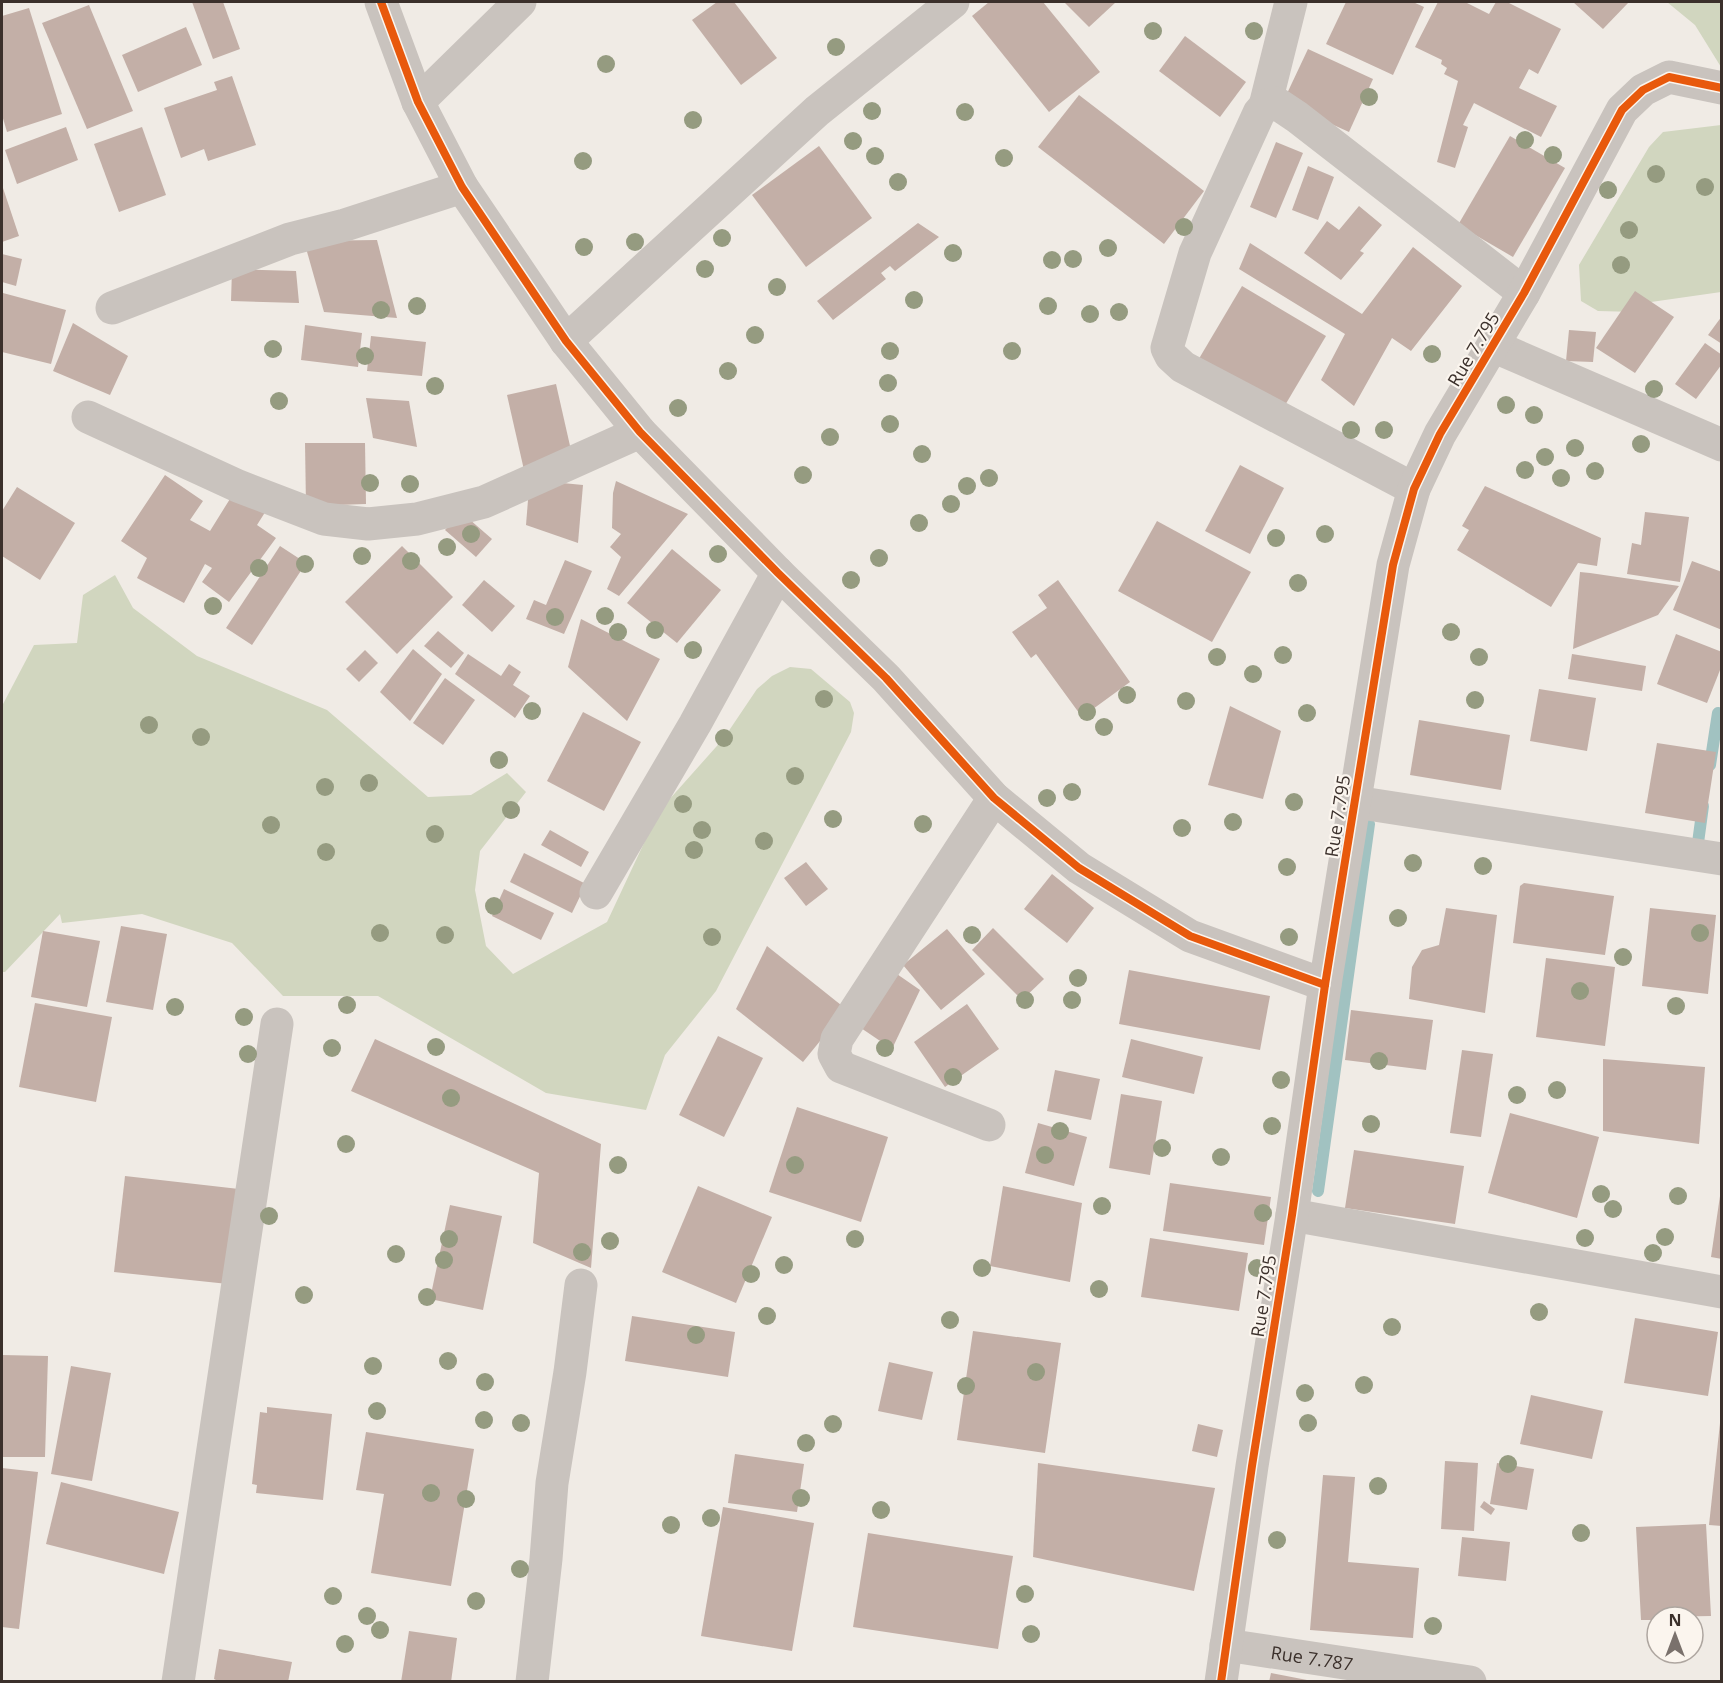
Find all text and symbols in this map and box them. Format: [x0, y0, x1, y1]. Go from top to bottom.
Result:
street label: Rue 7.795 [1441, 307, 1505, 391]
street label: Rue 7.795 [1319, 773, 1355, 859]
street label: Rue 7.795 [1245, 1253, 1281, 1339]
north arrow [1645, 1605, 1705, 1665]
text: N [1668, 1609, 1682, 1631]
street label: Rue 7.787 [1269, 1640, 1355, 1676]

